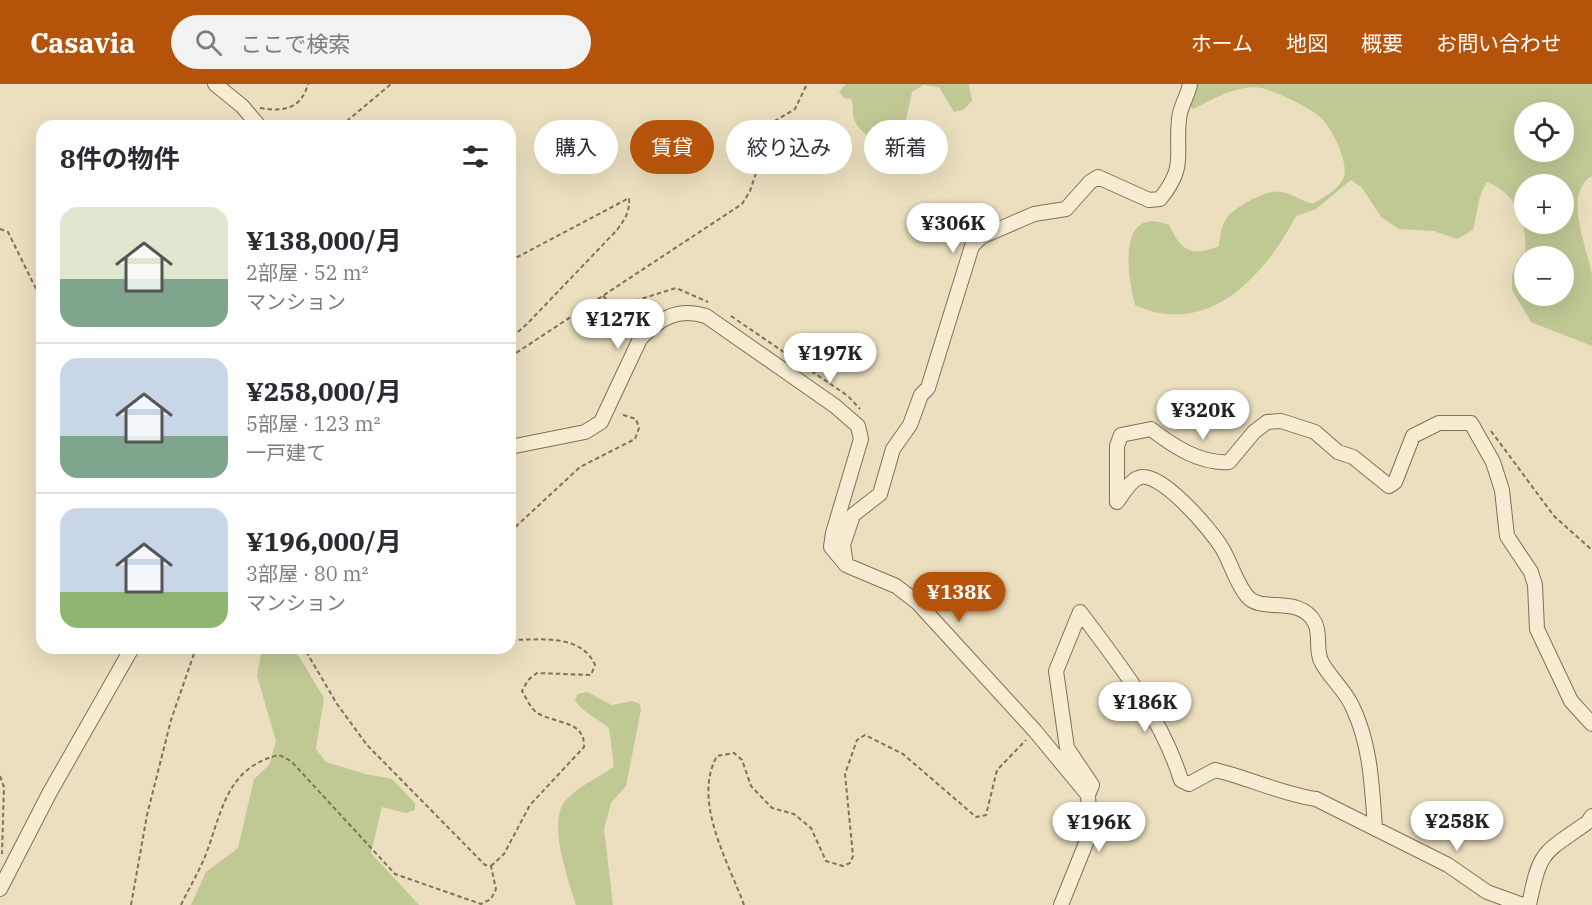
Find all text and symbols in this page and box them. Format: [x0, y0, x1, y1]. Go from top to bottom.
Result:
search box [171, 15, 591, 69]
text: Casavia [30, 24, 135, 61]
icon: search [192, 26, 225, 59]
text: ここで検索 [240, 29, 350, 58]
text: ホーム [1191, 29, 1253, 57]
text: 地図 [1286, 29, 1328, 57]
text: 概要 [1361, 29, 1403, 57]
text: お問い合わせ [1436, 29, 1562, 57]
map controls [1514, 102, 1574, 306]
button: locate [1514, 102, 1574, 162]
chip: 購入 [534, 120, 618, 174]
chip: 賃貸 [630, 120, 714, 174]
chip: 絞り込み [726, 120, 852, 174]
chip: 新着 [864, 120, 948, 174]
icon: filters [459, 140, 492, 173]
text: 8件の物件 [60, 141, 180, 175]
button: + [1514, 174, 1574, 234]
pin: ¥306K [911, 203, 995, 254]
text: ¥306K [921, 209, 985, 236]
text: ¥138,000/月 [246, 223, 402, 257]
icon: home [108, 231, 180, 303]
button: − [1514, 246, 1574, 306]
text: 2部屋 · 52 m² [246, 259, 368, 286]
text: マンション [246, 288, 346, 315]
pin: ¥127K [576, 299, 660, 350]
text: ¥127K [586, 305, 650, 332]
pin: ¥197K [788, 333, 872, 384]
text: ¥197K [798, 339, 862, 366]
text: ¥258,000/月 [246, 374, 402, 408]
icon: home [108, 382, 180, 454]
pin: ¥320K [1161, 390, 1245, 441]
text: ¥320K [1171, 396, 1235, 423]
text: 5部屋 · 123 m² [246, 410, 380, 437]
text: 一戸建て [246, 439, 326, 466]
text: ¥196,000/月 [246, 524, 402, 558]
icon: home [108, 532, 180, 604]
text: 3部屋 · 80 m² [246, 560, 368, 587]
pin: ¥138K [917, 572, 1001, 623]
text: ¥138K [927, 578, 991, 605]
text: マンション [246, 589, 346, 616]
pin: ¥186K [1103, 682, 1187, 733]
text: ¥186K [1113, 688, 1177, 715]
pin: ¥258K [1415, 801, 1499, 852]
pin: ¥196K [1057, 802, 1141, 853]
text: ¥258K [1425, 807, 1489, 834]
text: ¥196K [1067, 808, 1131, 835]

